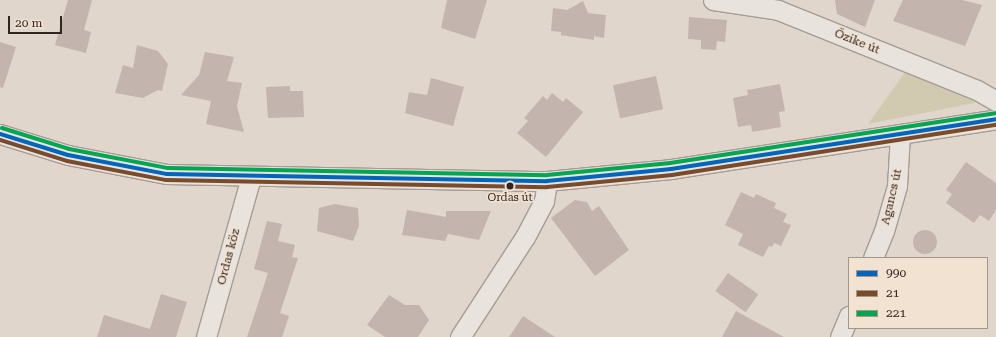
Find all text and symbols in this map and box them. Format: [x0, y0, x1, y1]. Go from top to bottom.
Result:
scale bar [10, 8, 64, 34]
text: 20 m [15, 16, 42, 30]
street label: Őzike út [832, 26, 882, 58]
street label: Agancs út [879, 168, 905, 226]
marker: Ordas út [505, 181, 515, 191]
place label: Ordas út [487, 191, 533, 205]
street label: Ordas köz [215, 227, 243, 287]
legend [848, 257, 988, 329]
text: 990 [886, 266, 906, 280]
text: 21 [886, 286, 899, 300]
text: 221 [886, 306, 906, 320]

